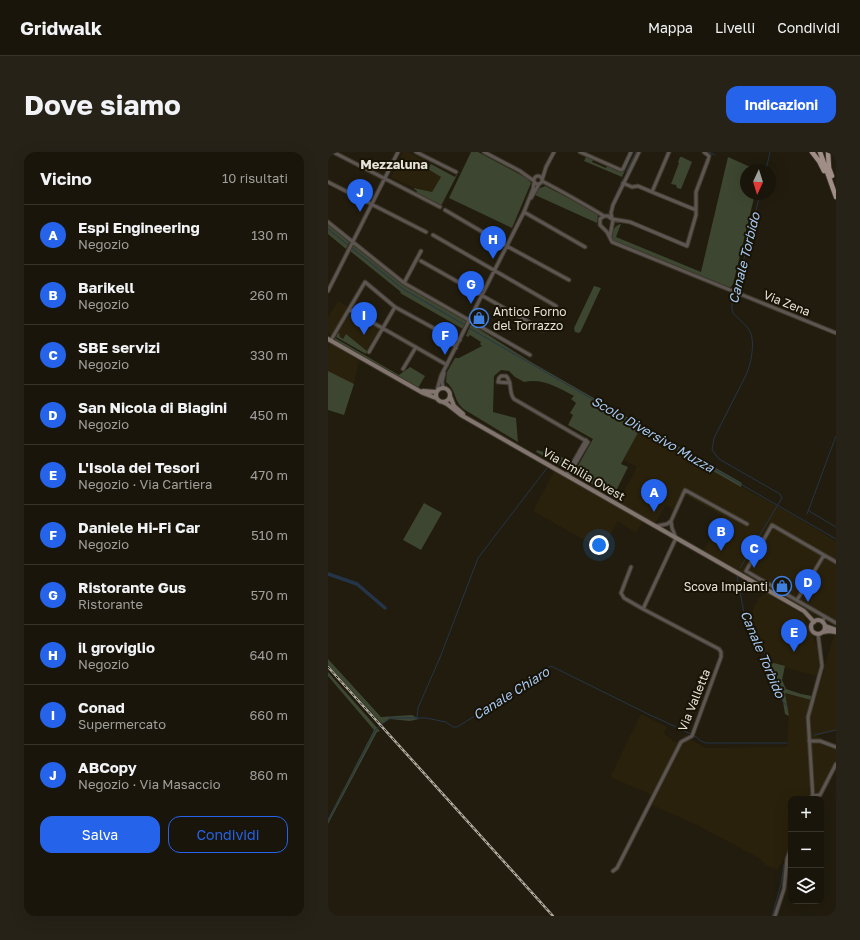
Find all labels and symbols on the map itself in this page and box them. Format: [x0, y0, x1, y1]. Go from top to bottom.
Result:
district label: Mezzaluna [360, 156, 428, 172]
north arrow [740, 164, 776, 200]
pin: J [347, 179, 373, 212]
water label: Canale Torbido [725, 210, 763, 305]
pin: H [480, 226, 506, 259]
pin: G [458, 271, 484, 304]
street label: Via Zena [761, 287, 813, 319]
pin: I [351, 302, 377, 335]
place label: Antico Forno del Torrazzo [493, 304, 567, 333]
shop icon: Antico Forno del Torrazzo [468, 307, 490, 329]
pin: F [432, 322, 458, 355]
water label: Scolo Diversivo Muzza [589, 392, 718, 476]
street label: Via Emilia Ovest [540, 444, 628, 504]
pin: A [641, 479, 667, 512]
pin: B [708, 518, 734, 551]
your location [589, 535, 609, 555]
pin: C [741, 535, 767, 568]
pin: D [795, 569, 821, 602]
shop icon: Scova Impianti [771, 575, 793, 597]
place label: Scova Impianti [684, 579, 768, 594]
water label: Canale Torbido [737, 608, 789, 701]
pin: E [781, 619, 807, 652]
water label: Canale Chiaro [470, 663, 553, 723]
street label: Via Valletta [675, 667, 713, 733]

